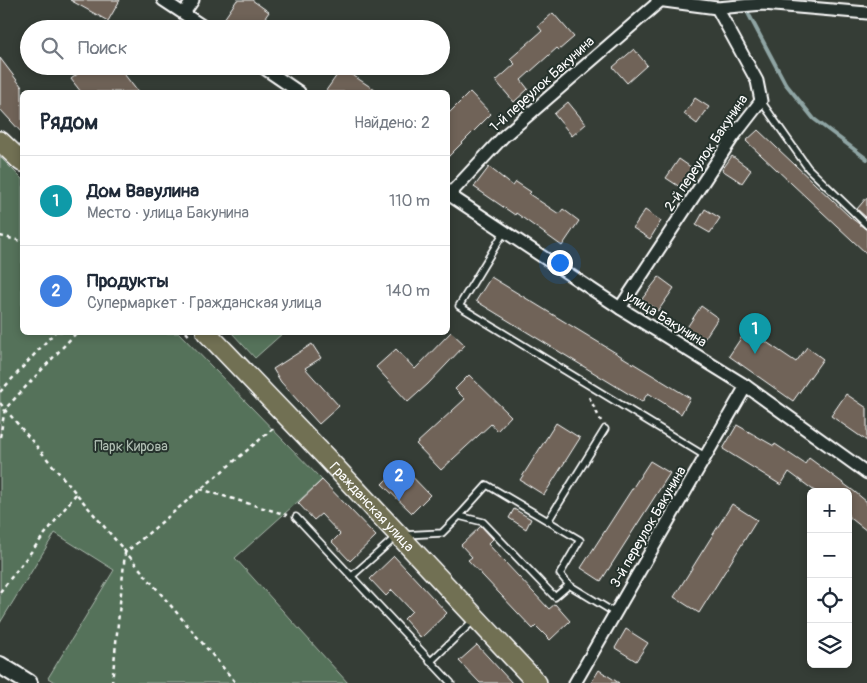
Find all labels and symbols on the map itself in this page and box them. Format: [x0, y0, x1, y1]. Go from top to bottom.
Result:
street label: 1-й переулок Бакунина [486, 33, 598, 135]
street label: 2-й переулок Бакунина [661, 91, 751, 215]
your location [547, 250, 573, 276]
street label: улица Бакунина [621, 287, 710, 351]
pin: 1 [739, 313, 771, 354]
park label: Парк Кирова [94, 438, 168, 455]
street label: Гражданская улица [326, 458, 418, 555]
pin: 2 [383, 460, 415, 501]
street label: 3-й переулок Бакунина [606, 463, 690, 591]

